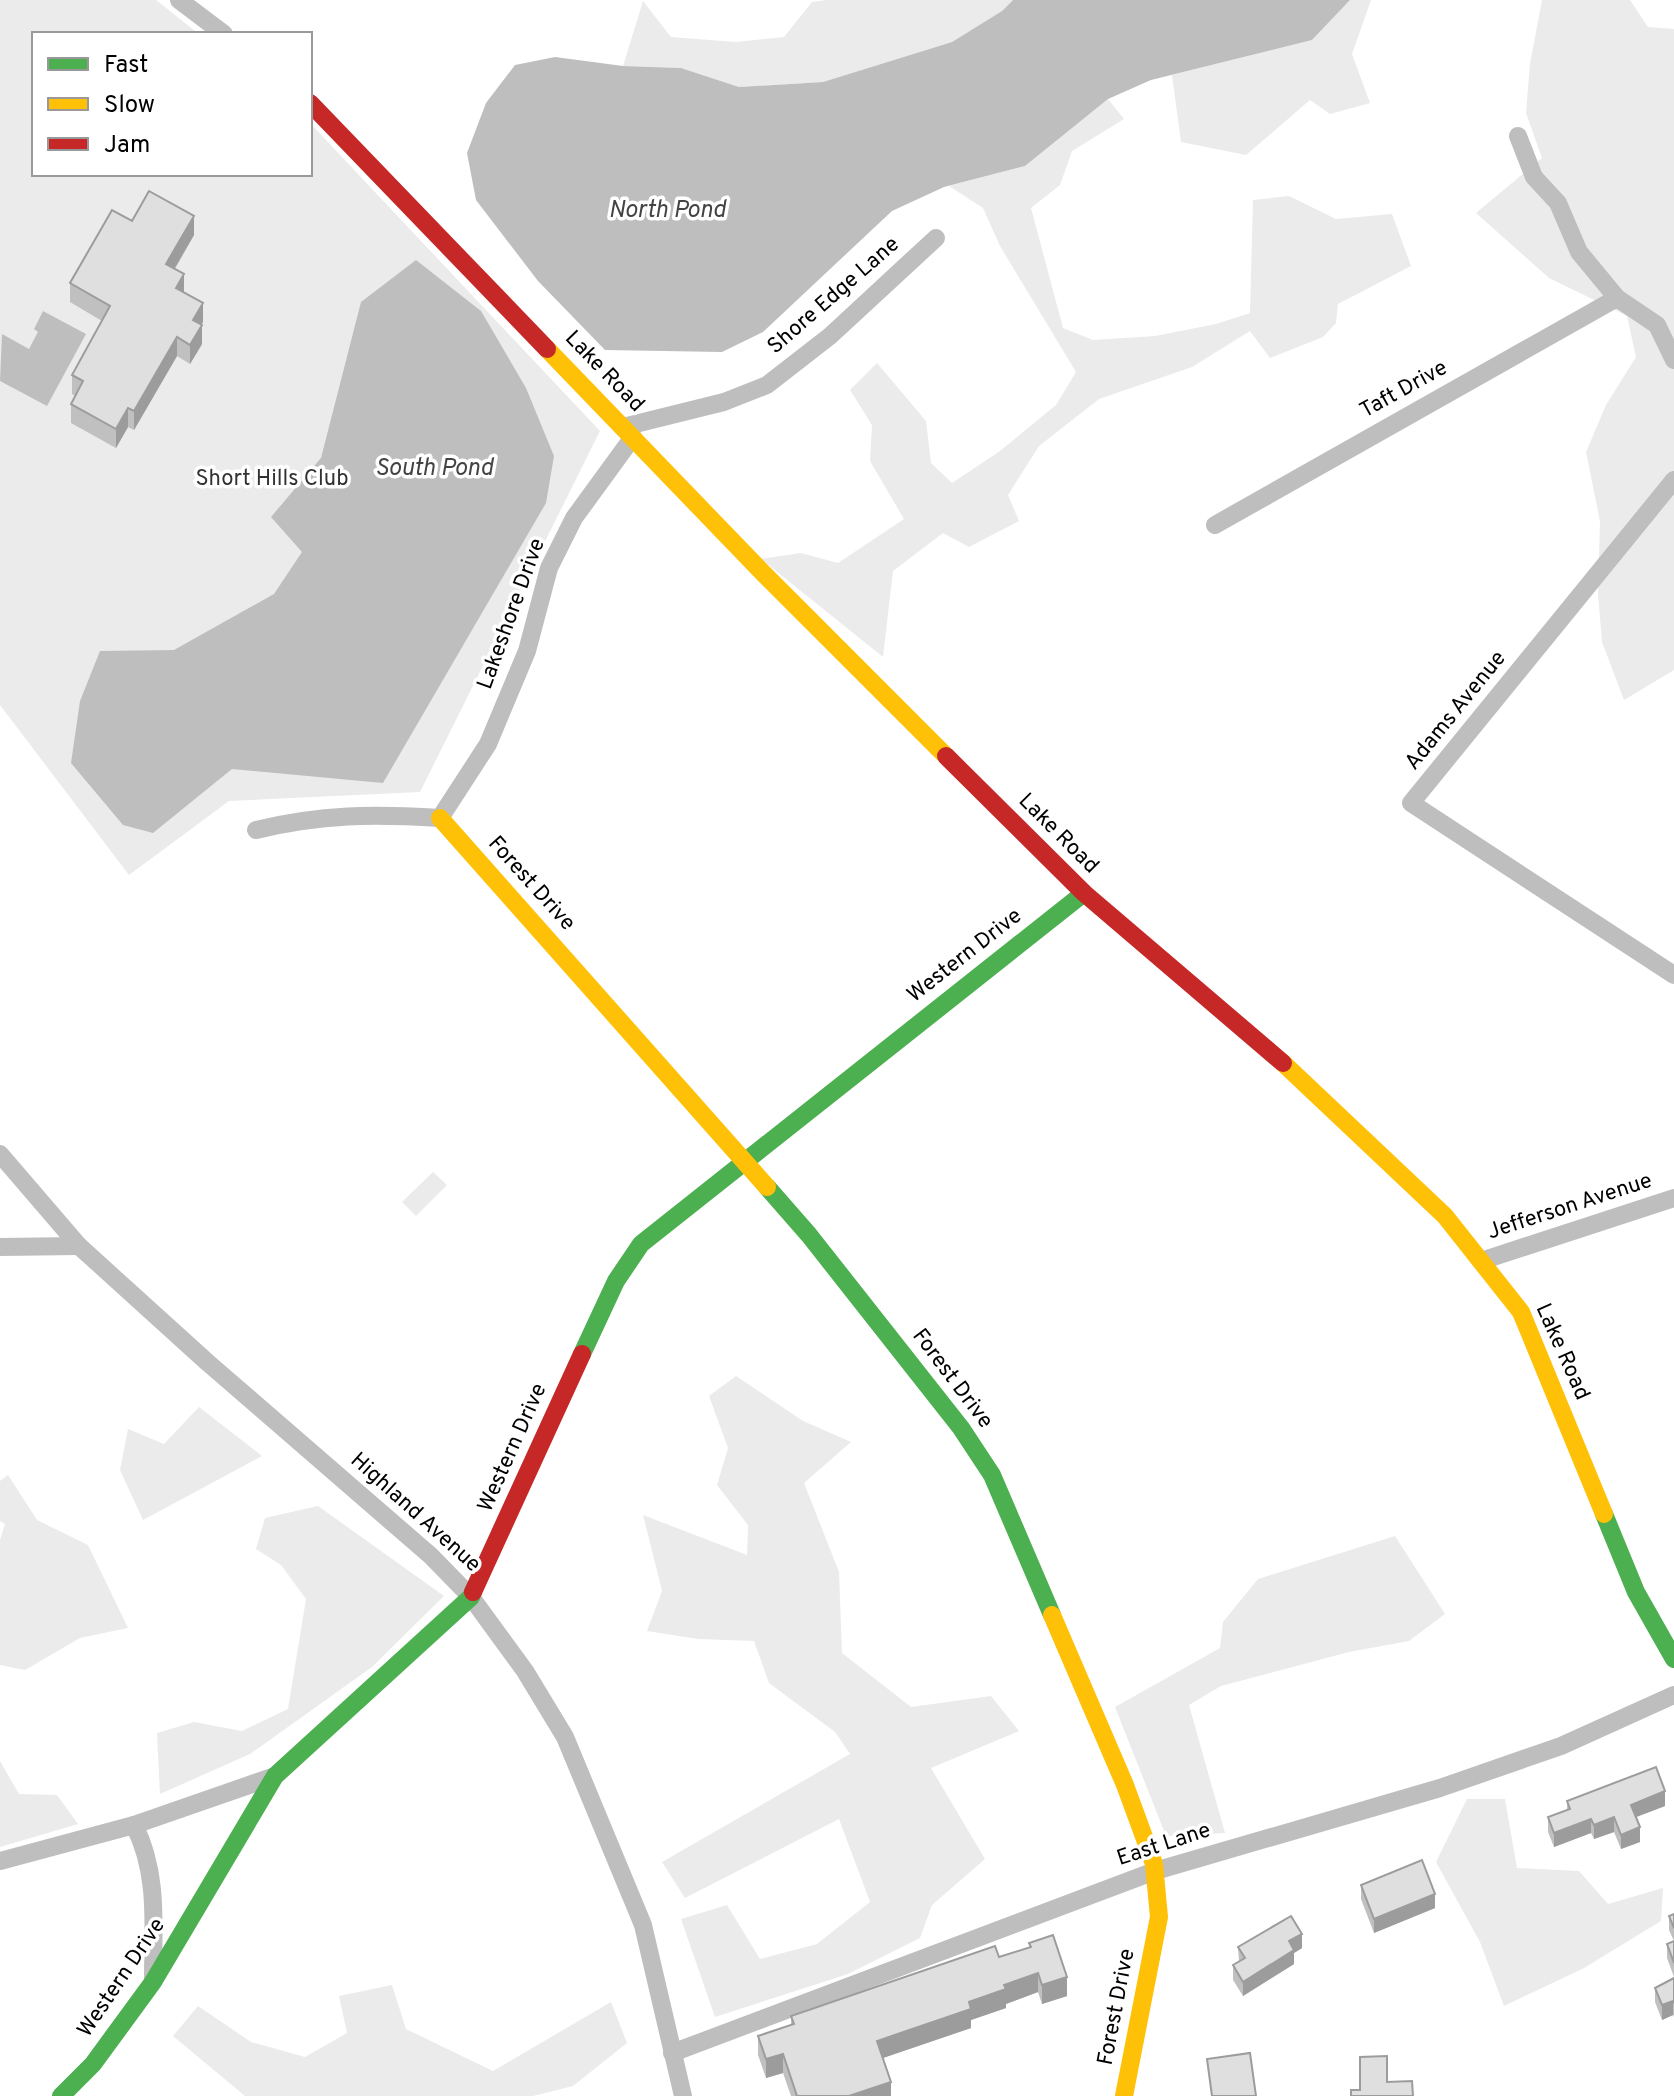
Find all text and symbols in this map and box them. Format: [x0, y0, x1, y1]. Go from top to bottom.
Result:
legend [32, 32, 312, 176]
text: Fast [104, 51, 148, 81]
text: Slow [104, 91, 155, 121]
text: Jam [104, 131, 150, 161]
water label: North Pond [608, 196, 728, 226]
street label: Shore Edge Lane [763, 231, 905, 361]
street label: Lake Road [559, 326, 649, 418]
street label: Taft Drive [1355, 355, 1453, 425]
water label: South Pond [375, 454, 495, 484]
park label: Short Hills Club [195, 466, 349, 493]
street label: Lakeshore Drive [472, 535, 552, 693]
street label: Adams Avenue [1400, 646, 1512, 776]
street label: Lake Road [1012, 788, 1104, 880]
street label: Forest Drive [481, 831, 581, 937]
street label: Western Drive [902, 903, 1028, 1009]
street label: Jefferson Avenue [1484, 1168, 1656, 1246]
street label: Lake Road [1529, 1300, 1595, 1404]
street label: Forest Drive [906, 1324, 998, 1434]
street label: Western Drive [473, 1379, 553, 1517]
street label: Highland Avenue [344, 1447, 486, 1579]
street label: East Lane [1114, 1817, 1214, 1873]
street label: Western Drive [72, 1913, 172, 2043]
street label: Forest Drive [1092, 1946, 1142, 2068]

